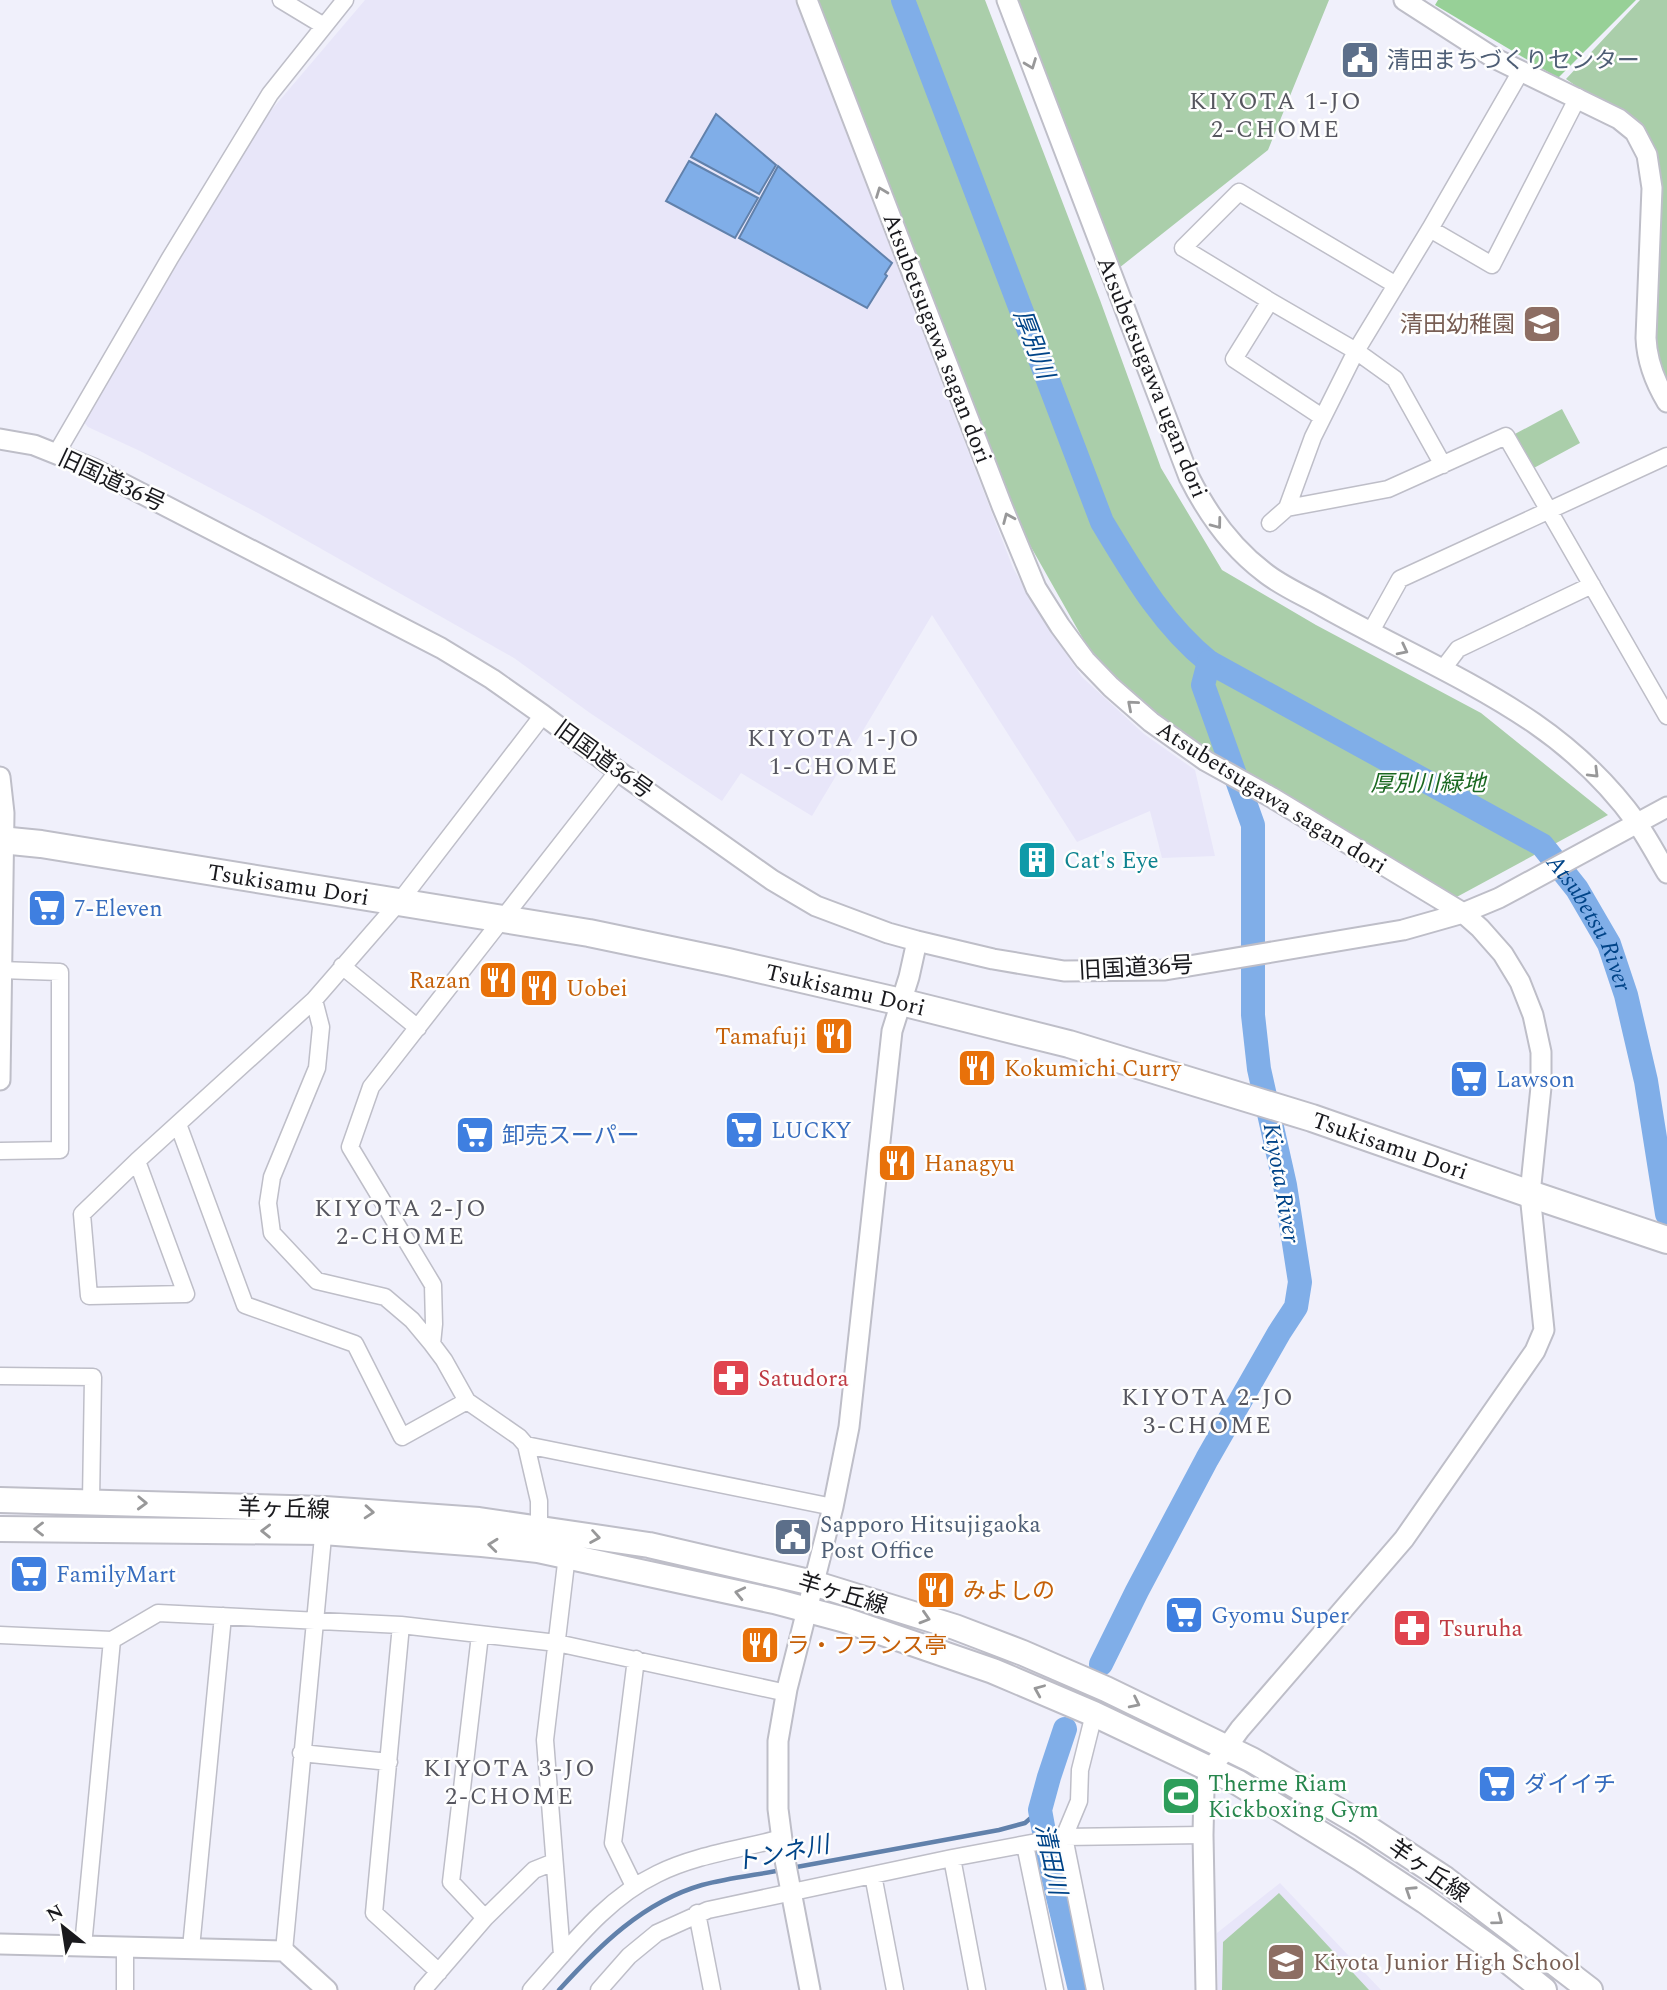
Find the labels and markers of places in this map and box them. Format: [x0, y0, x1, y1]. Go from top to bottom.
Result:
public building icon: 清田まちづくりセンター [1339, 39, 1381, 81]
place label: 清田まちづくりセンター [1387, 44, 1640, 79]
school or university icon: 清田幼稚園 [1521, 303, 1563, 345]
place label: 清田幼稚園 [1400, 308, 1515, 343]
building icon: Cat's Eye [1016, 839, 1058, 881]
place label: Cat's Eye [1064, 844, 1159, 879]
supermarket icon: 7-Eleven [26, 887, 68, 929]
place label: 7-Eleven [74, 892, 163, 927]
restaurant icon: Razan [477, 959, 519, 1001]
place label: Razan [409, 964, 471, 999]
restaurant icon: Uobei [518, 967, 560, 1009]
place label: Uobei [566, 972, 628, 1007]
restaurant icon: Tamafuji [813, 1015, 855, 1057]
place label: Tamafuji [715, 1020, 807, 1055]
restaurant icon: Kokumichi Curry [956, 1047, 998, 1089]
place label: Kokumichi Curry [1004, 1052, 1182, 1087]
supermarket icon: Lawson [1448, 1058, 1490, 1100]
place label: Lawson [1496, 1063, 1575, 1098]
supermarket icon: LUCKY [723, 1109, 765, 1151]
supermarket icon: 卸売スーパー [454, 1114, 496, 1156]
place label: LUCKY [771, 1114, 852, 1149]
place label: 卸売スーパー [502, 1119, 640, 1154]
restaurant icon: Hanagyu [876, 1142, 918, 1184]
place label: Hanagyu [924, 1147, 1015, 1182]
pharmacy icon: Satudora [710, 1357, 752, 1399]
place label: Satudora [758, 1362, 849, 1397]
place label: Sapporo Hitsujigaoka Post Office [820, 1508, 1041, 1569]
public building icon: Sapporo Hitsujigaoka Post Office [772, 1516, 814, 1558]
supermarket icon: FamilyMart [8, 1553, 50, 1595]
place label: FamilyMart [56, 1558, 176, 1593]
restaurant icon: みよしの [915, 1569, 957, 1611]
place label: みよしの [963, 1574, 1055, 1609]
supermarket icon: Gyomu Super [1163, 1594, 1205, 1636]
place label: Gyomu Super [1211, 1599, 1349, 1634]
pharmacy icon: Tsuruha [1391, 1607, 1433, 1649]
place label: Tsuruha [1439, 1612, 1523, 1647]
restaurant icon: ラ・フランス亭 [739, 1624, 781, 1666]
place label: ラ・フランス亭 [787, 1629, 948, 1664]
supermarket icon: ダイイチ [1476, 1763, 1518, 1805]
place label: Therme Riam Kickboxing Gym [1208, 1767, 1379, 1828]
place label: ダイイチ [1524, 1768, 1616, 1803]
sports icon: Therme Riam Kickboxing Gym [1160, 1775, 1202, 1817]
school or university icon: Kiyota Junior High School [1265, 1941, 1307, 1983]
place label: Kiyota Junior High School [1313, 1946, 1581, 1981]

